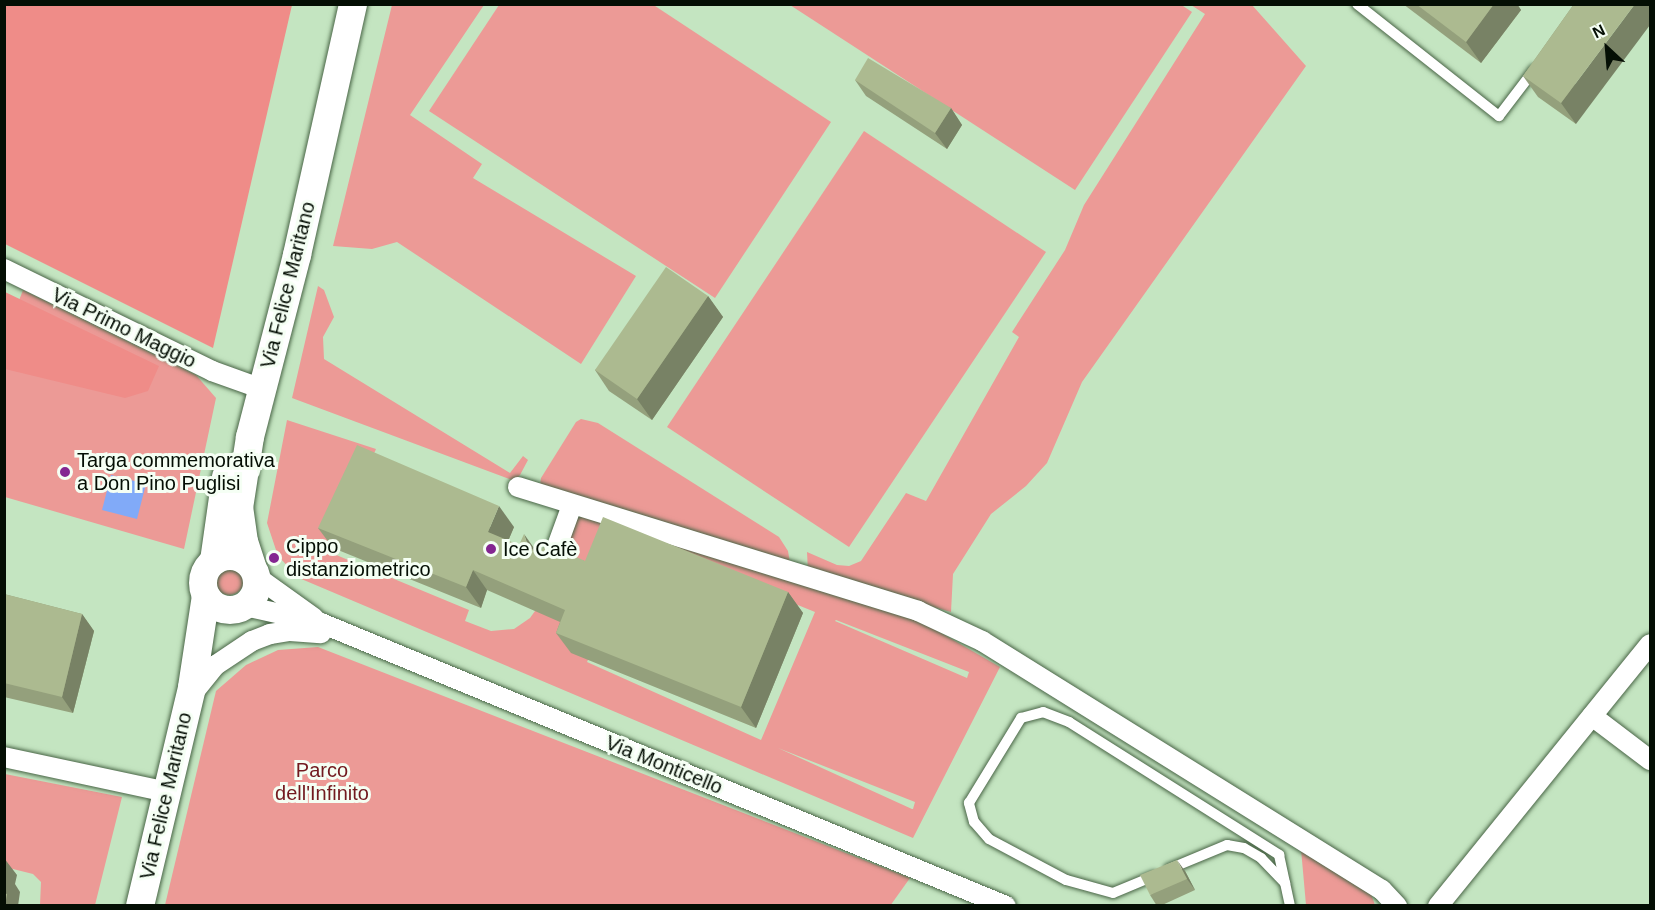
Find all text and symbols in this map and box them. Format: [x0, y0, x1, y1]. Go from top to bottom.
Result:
north arrow [1577, 18, 1637, 78]
text: N [1590, 21, 1608, 42]
street label: Via Felice Maritano [256, 199, 320, 371]
street label: Via Primo Maggio [48, 283, 200, 373]
place label: Targa commemorativa a Don Pino Puglisi [77, 448, 275, 495]
marker: Targa commemorativa a Don Pino Puglisi [58, 465, 72, 479]
place label: Cippo distanziometrico [286, 534, 431, 581]
place label: Ice Cafè [503, 537, 577, 561]
marker: Ice Cafè [484, 542, 498, 556]
marker: Cippo distanziometrico [267, 551, 281, 565]
street label: Via Felice Maritano [135, 710, 197, 882]
street label: Via Monticello [602, 731, 726, 799]
park label: Parco dell'Infinito [275, 758, 369, 805]

